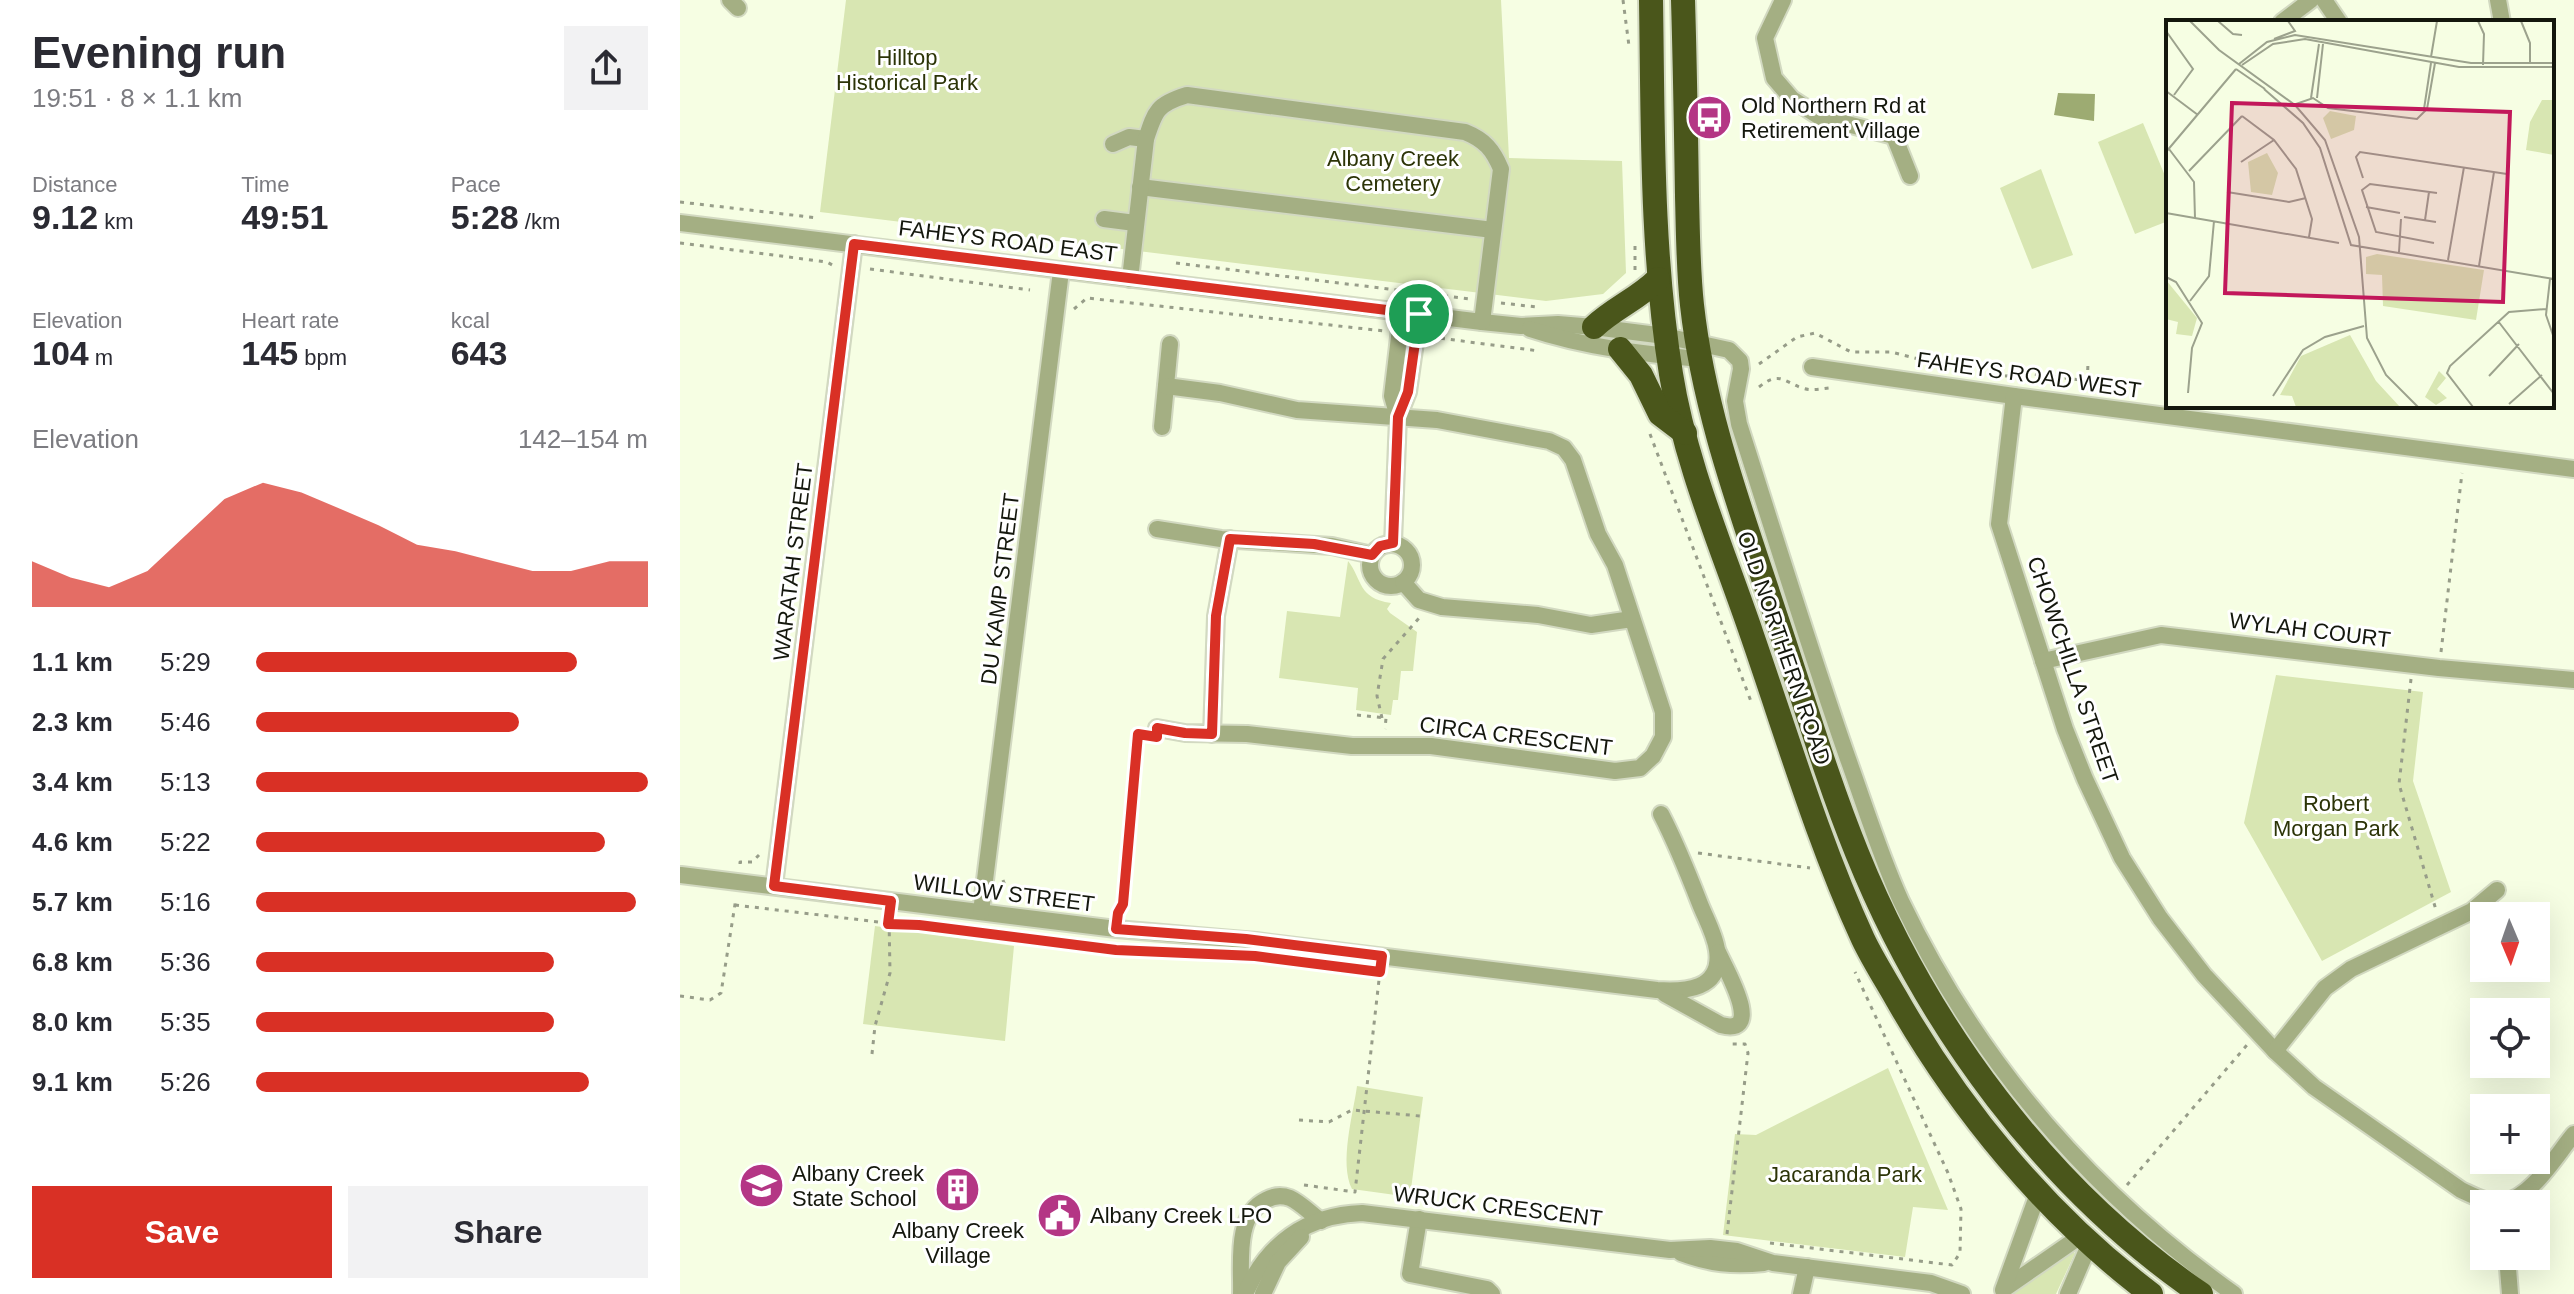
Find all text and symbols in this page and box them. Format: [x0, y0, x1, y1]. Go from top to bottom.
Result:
inset map [2166, 20, 2554, 408]
button: share [564, 26, 648, 110]
text: Evening run [32, 28, 286, 77]
park label: Hilltop Historical Park [836, 45, 979, 95]
text: 19:51 · 8 × 1.1 km [32, 83, 242, 113]
place label: Old Northern Rd at Retirement Village [1741, 93, 1926, 143]
bus stop icon: Old Northern Rd at Retirement Village [1686, 94, 1734, 142]
park label: Albany Creek Cemetery [1327, 146, 1460, 196]
text: Distance [32, 172, 118, 197]
text: Time [241, 172, 289, 197]
text: Pace [451, 172, 501, 197]
text: 9.12 [32, 198, 98, 236]
text: 49:51 [241, 198, 328, 236]
text: 5:28 [451, 198, 519, 236]
text: km [98, 209, 134, 234]
text: /km [519, 209, 560, 234]
street label: FAHEYS ROAD EAST [897, 215, 1119, 267]
pin [1385, 280, 1453, 348]
icon: arrive [1397, 292, 1441, 336]
text: Elevation [32, 308, 123, 333]
text: Heart rate [241, 308, 339, 333]
text: kcal [451, 308, 490, 333]
text: 104 [32, 334, 89, 372]
text: 145 [241, 334, 298, 372]
text: 643 [451, 334, 507, 372]
text: m [89, 345, 113, 370]
text: bpm [298, 345, 347, 370]
street label: FAHEYS ROAD WEST [1915, 347, 2143, 403]
text: Elevation [32, 424, 139, 454]
text: 142–154 m [518, 424, 648, 454]
street label: WARATAH STREET [768, 462, 818, 662]
street label: DU KAMP STREET [976, 492, 1024, 686]
street label: OLD NORTHERN ROAD [1732, 528, 1836, 768]
street label: CHOWCHILLA STREET [2022, 553, 2124, 787]
street label: WYLAH COURT [2228, 608, 2392, 652]
text: 1.1 km [32, 647, 113, 677]
text: 5:29 [160, 647, 211, 677]
text: 2.3 km [32, 707, 113, 737]
text: 5:46 [160, 707, 211, 737]
street label: CIRCA CRESCENT [1418, 712, 1614, 760]
text: 3.4 km [32, 767, 113, 797]
text: 5:13 [160, 767, 211, 797]
park label: Robert Morgan Park [2273, 791, 2400, 841]
text: 4.6 km [32, 827, 113, 857]
text: 5:22 [160, 827, 211, 857]
street label: WILLOW STREET [912, 869, 1096, 917]
text: 5.7 km [32, 887, 113, 917]
text: 5:16 [160, 887, 211, 917]
north arrow [2470, 902, 2550, 982]
map controls [2470, 902, 2550, 1270]
text: 6.8 km [32, 947, 113, 977]
text: 5:36 [160, 947, 211, 977]
button: locate [2470, 998, 2550, 1078]
text: 8.0 km [32, 1007, 113, 1037]
text: 5:35 [160, 1007, 211, 1037]
text: 9.1 km [32, 1067, 113, 1097]
text: 5:26 [160, 1067, 211, 1097]
button: + [2470, 1094, 2550, 1174]
place label: Albany Creek State School [792, 1161, 925, 1211]
school or university icon: Albany Creek State School [737, 1162, 785, 1210]
park label: Jacaranda Park [1768, 1162, 1923, 1187]
building icon: Albany Creek Village [934, 1165, 982, 1213]
street label: WRUCK CRESCENT [1392, 1181, 1604, 1231]
button: Save [32, 1186, 332, 1278]
button: Share [348, 1186, 648, 1278]
button: − [2470, 1190, 2550, 1270]
public building icon: Albany Creek LPO [1035, 1191, 1083, 1239]
place label: Albany Creek LPO [1090, 1203, 1272, 1228]
place label: Albany Creek Village [892, 1218, 1025, 1268]

